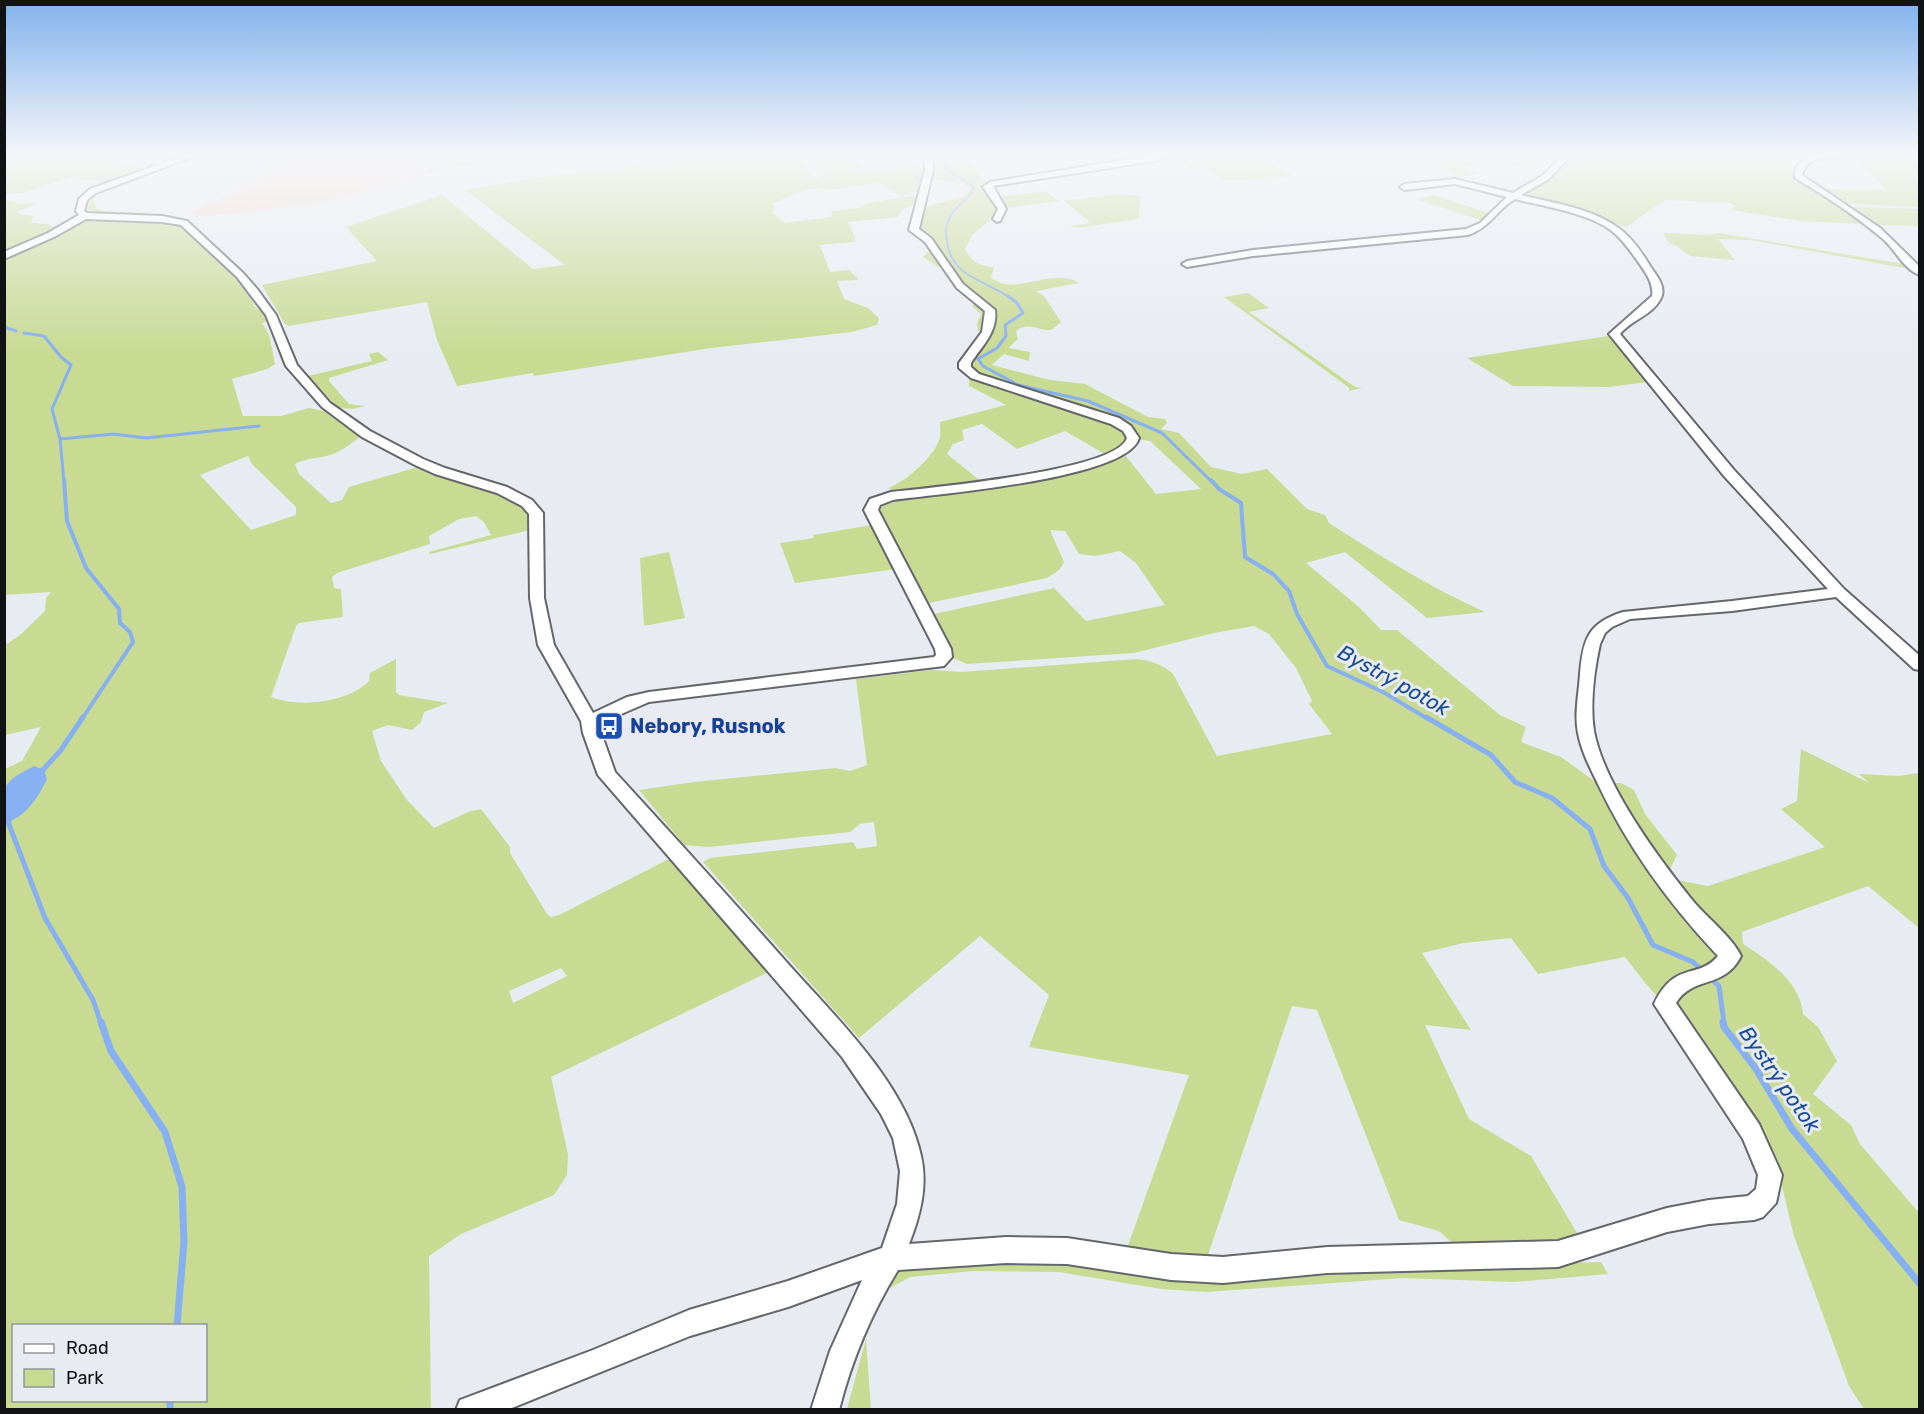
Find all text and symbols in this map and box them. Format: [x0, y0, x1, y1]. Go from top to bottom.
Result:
water label: Bystrý potok [1334, 639, 1455, 722]
bus stop icon: Nebory, Rusnok [593, 710, 625, 742]
place label: Nebory, Rusnok [630, 714, 786, 738]
water label: Bystrý potok [1734, 1021, 1826, 1138]
legend [12, 1324, 207, 1402]
text: Road [66, 1337, 109, 1359]
text: Park [66, 1367, 104, 1389]

